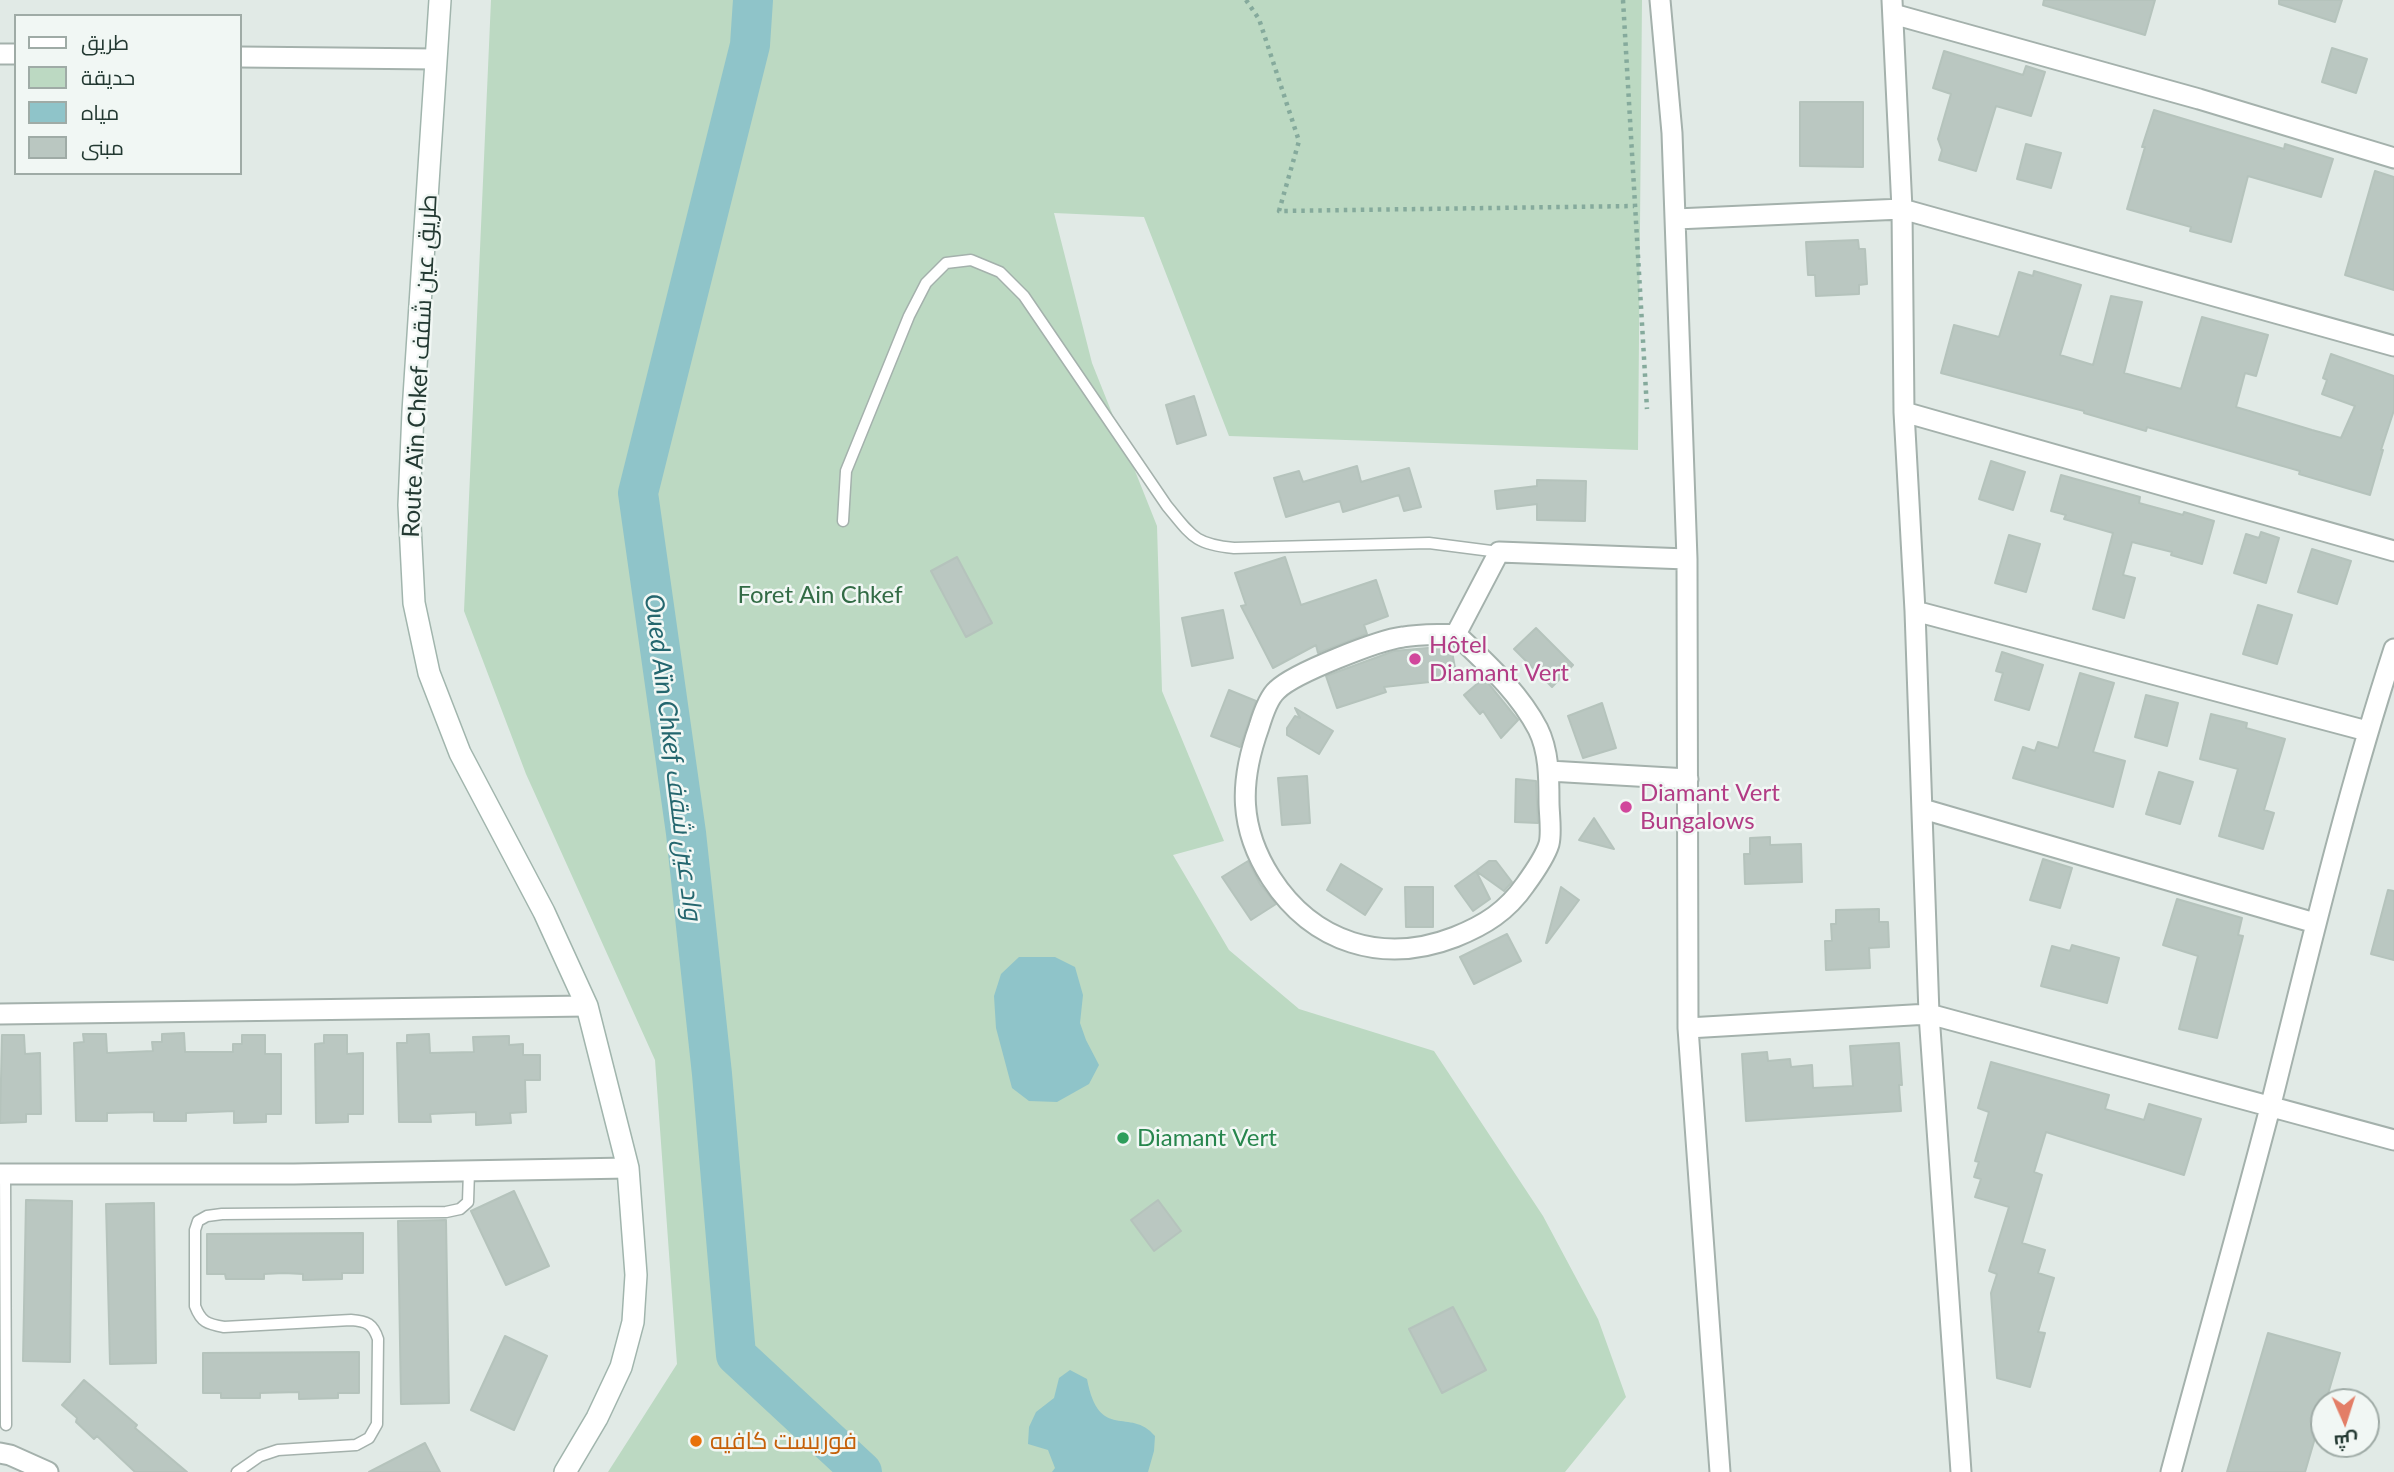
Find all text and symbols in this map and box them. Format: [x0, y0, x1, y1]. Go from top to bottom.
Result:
legend [14, 14, 242, 175]
text: طريق [81, 29, 129, 54]
text: حديقة [81, 64, 135, 89]
text: مياه [81, 99, 119, 124]
text: مبنى [81, 134, 124, 159]
street label: Route Aïn Chkef طريق عين شقف [397, 194, 443, 538]
park label: Foret Ain Chkef [737, 581, 903, 609]
water label: Oued Aïn Chkef واد عين شقف [637, 592, 709, 922]
place label: Hôtel Diamant Vert [1429, 631, 1569, 687]
marker: Hôtel Diamant Vert [1407, 651, 1423, 667]
place label: Diamant Vert Bungalows [1640, 779, 1780, 835]
marker: Diamant Vert Bungalows [1618, 799, 1634, 815]
place label: Diamant Vert [1137, 1124, 1277, 1152]
marker: Diamant Vert [1115, 1130, 1131, 1146]
north arrow [2310, 1388, 2380, 1458]
place label: فوريست كافيه [710, 1427, 857, 1455]
text: ش [2333, 1430, 2359, 1455]
marker: فوريست كافيه [688, 1433, 704, 1449]

